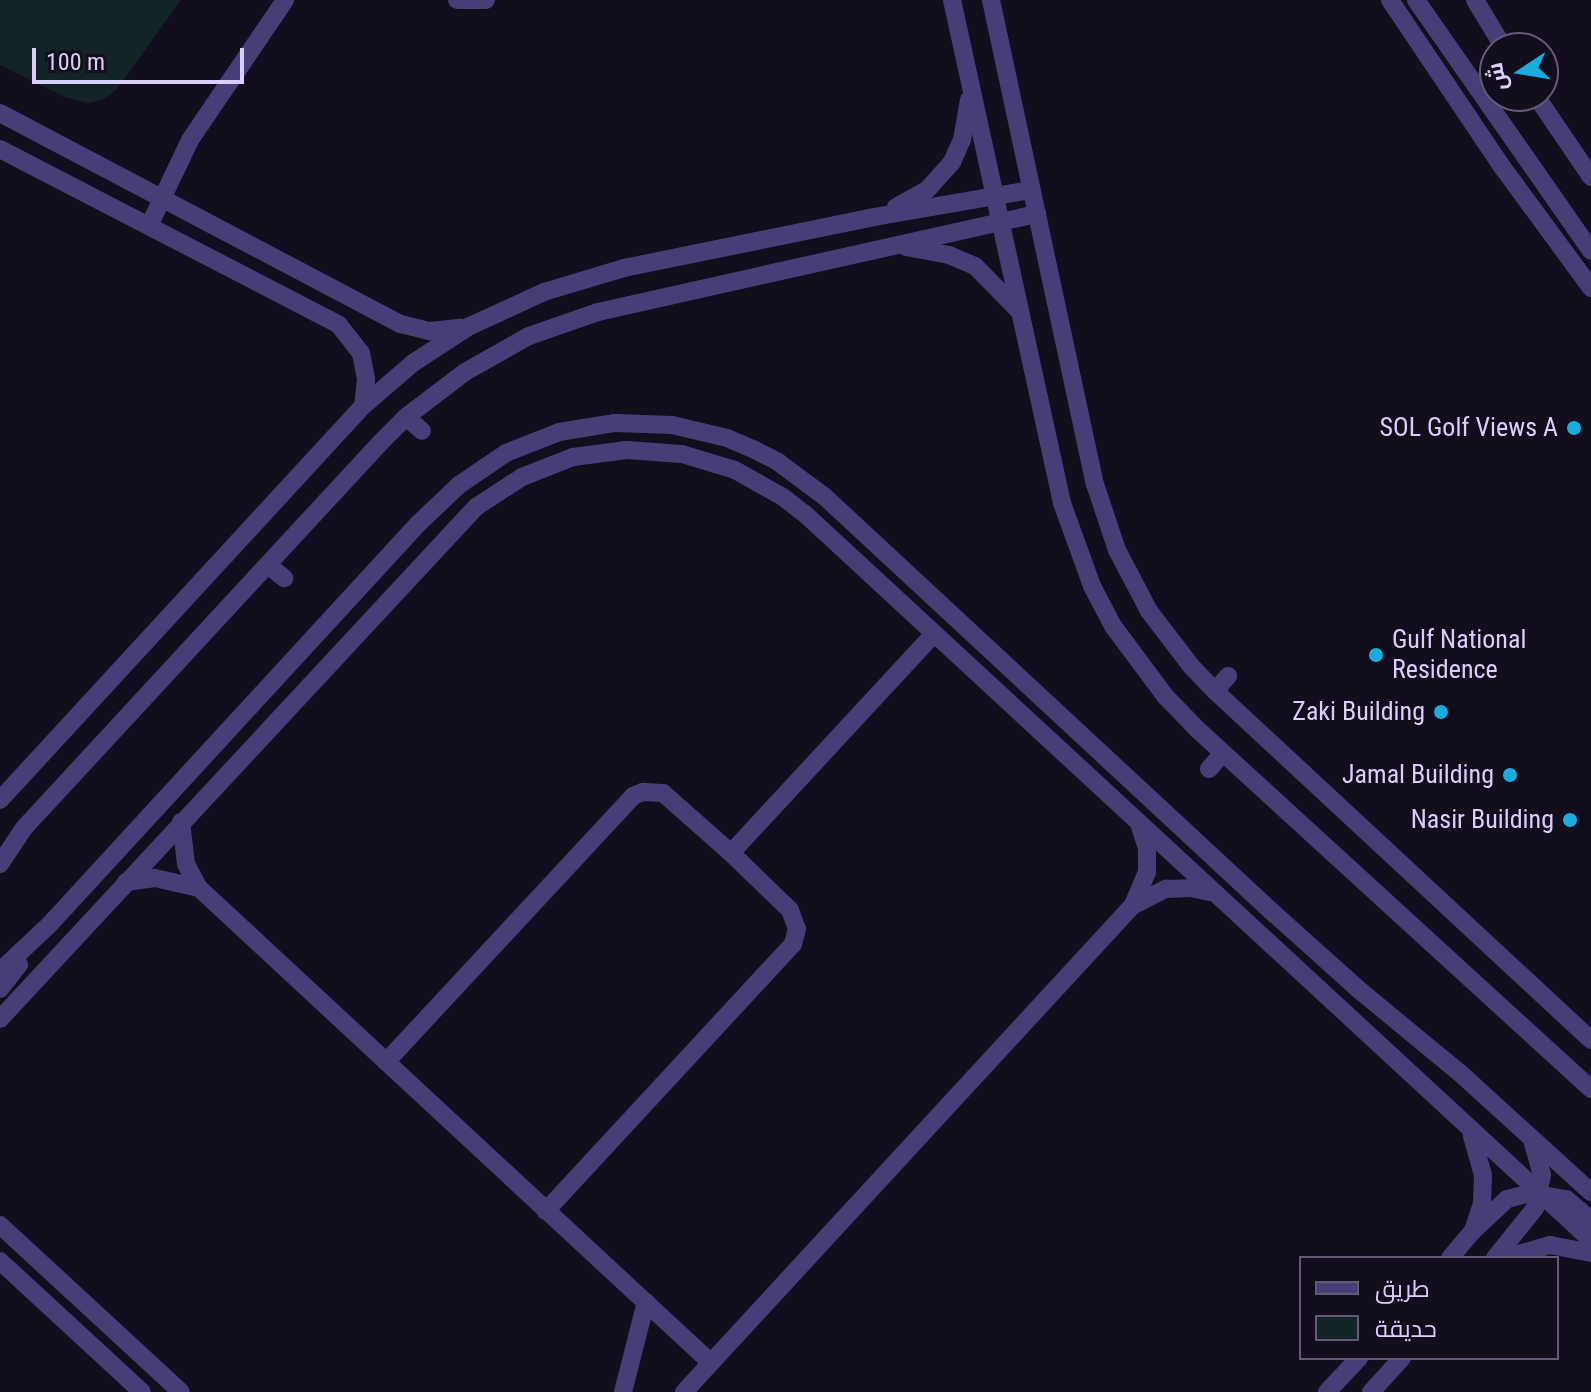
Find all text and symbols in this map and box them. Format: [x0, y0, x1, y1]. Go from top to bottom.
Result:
scale bar [36, 32, 248, 82]
north arrow [1479, 32, 1559, 112]
text: 100 m [46, 48, 105, 76]
text: ش [1482, 60, 1512, 93]
place label: SOL Golf Views A [1380, 412, 1558, 444]
marker: SOL Golf Views A [1565, 419, 1583, 437]
place label: Gulf National Residence [1392, 624, 1526, 686]
marker: Gulf National Residence [1367, 646, 1385, 664]
place label: Zaki Building [1292, 696, 1425, 728]
marker: Zaki Building [1432, 703, 1450, 721]
place label: Jamal Building [1342, 759, 1494, 791]
marker: Jamal Building [1501, 766, 1519, 784]
place label: Nasir Building [1411, 804, 1554, 836]
marker: Nasir Building [1561, 811, 1579, 829]
legend [1299, 1256, 1559, 1360]
text: طريق [1375, 1275, 1430, 1303]
text: حديقة [1375, 1315, 1437, 1343]

